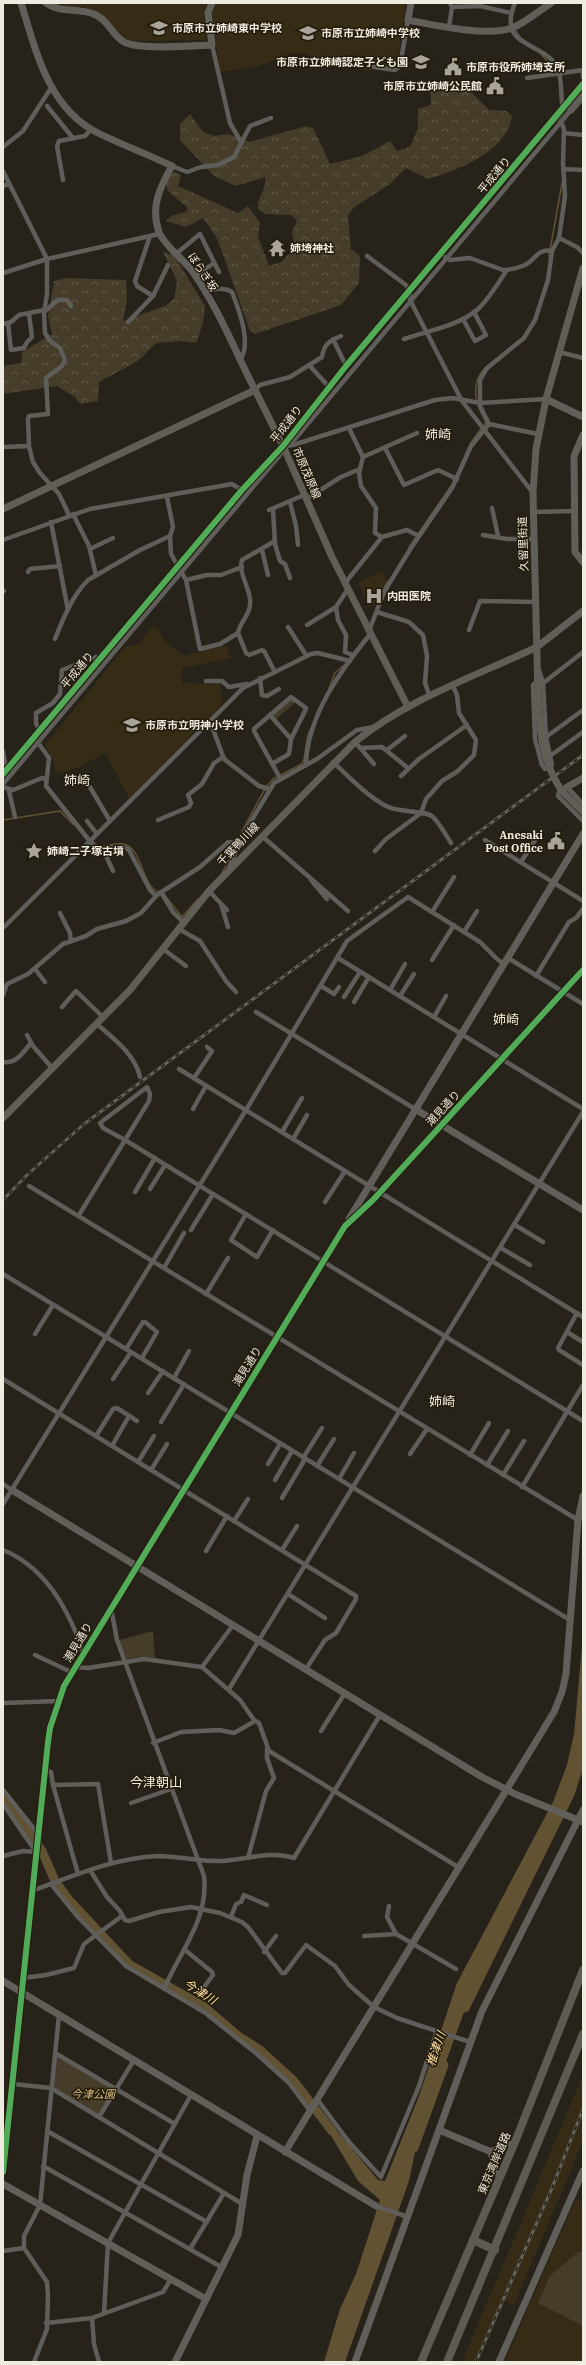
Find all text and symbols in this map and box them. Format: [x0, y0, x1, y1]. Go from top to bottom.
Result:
school or university icon: 市原市立姉崎東中学校 [149, 18, 169, 38]
place label: 市原市立姉崎東中学校 [172, 21, 282, 35]
school or university icon: 市原市立姉崎中学校 [298, 23, 318, 43]
place label: 市原市立姉崎中学校 [321, 26, 420, 40]
school or university icon: 市原市立姉崎認定子ども園 [411, 52, 431, 72]
place label: 市原市立姉崎認定子ども園 [276, 55, 408, 69]
public building icon: 市原市役所姉埼支所 [443, 57, 463, 77]
place label: 市原市役所姉埼支所 [466, 60, 565, 74]
public building icon: 市原市立姉崎公民館 [485, 76, 505, 96]
place label: 市原市立姉崎公民館 [383, 79, 482, 93]
street label: 平成通り [474, 154, 514, 196]
temple icon: 姉埼神社 [267, 238, 287, 258]
place label: 姉埼神社 [290, 241, 334, 255]
street label: ぼらぎ坂 [185, 250, 221, 294]
street label: 平成通り [267, 402, 305, 446]
district label: 姉崎 [425, 426, 451, 443]
street label: 市原茂原線 [290, 445, 324, 501]
street label: 久留里街道 [515, 516, 531, 572]
hospital icon: 内田医院 [364, 586, 384, 606]
place label: 内田医院 [387, 589, 431, 603]
street label: 平成通り [57, 649, 97, 691]
school or university icon: 市原市立明神小学校 [122, 715, 142, 735]
place label: 市原市立明神小学校 [145, 718, 244, 732]
district label: 姉崎 [64, 772, 90, 789]
street label: 千葉鴨川線 [214, 819, 262, 869]
place label: Anesaki Post Office [485, 828, 543, 855]
public building icon: Anesaki Post Office [546, 831, 566, 851]
place icon: 姉崎二子塚古墳 [24, 841, 44, 861]
place label: 姉崎二子塚古墳 [47, 844, 124, 858]
district label: 姉崎 [493, 1011, 519, 1028]
street label: 潮見通り [423, 1087, 463, 1129]
street label: 潮見通り [229, 1344, 265, 1388]
district label: 姉崎 [429, 1393, 455, 1410]
street label: 潮見通り [61, 1620, 95, 1664]
district label: 今津朝山 [130, 1774, 182, 1791]
water label: 今津川 [181, 1976, 221, 2009]
water label: 椎津川 [423, 2027, 449, 2068]
park label: 今津公園 [71, 2087, 117, 2101]
street label: 東京湾岸道路 [475, 2130, 513, 2196]

